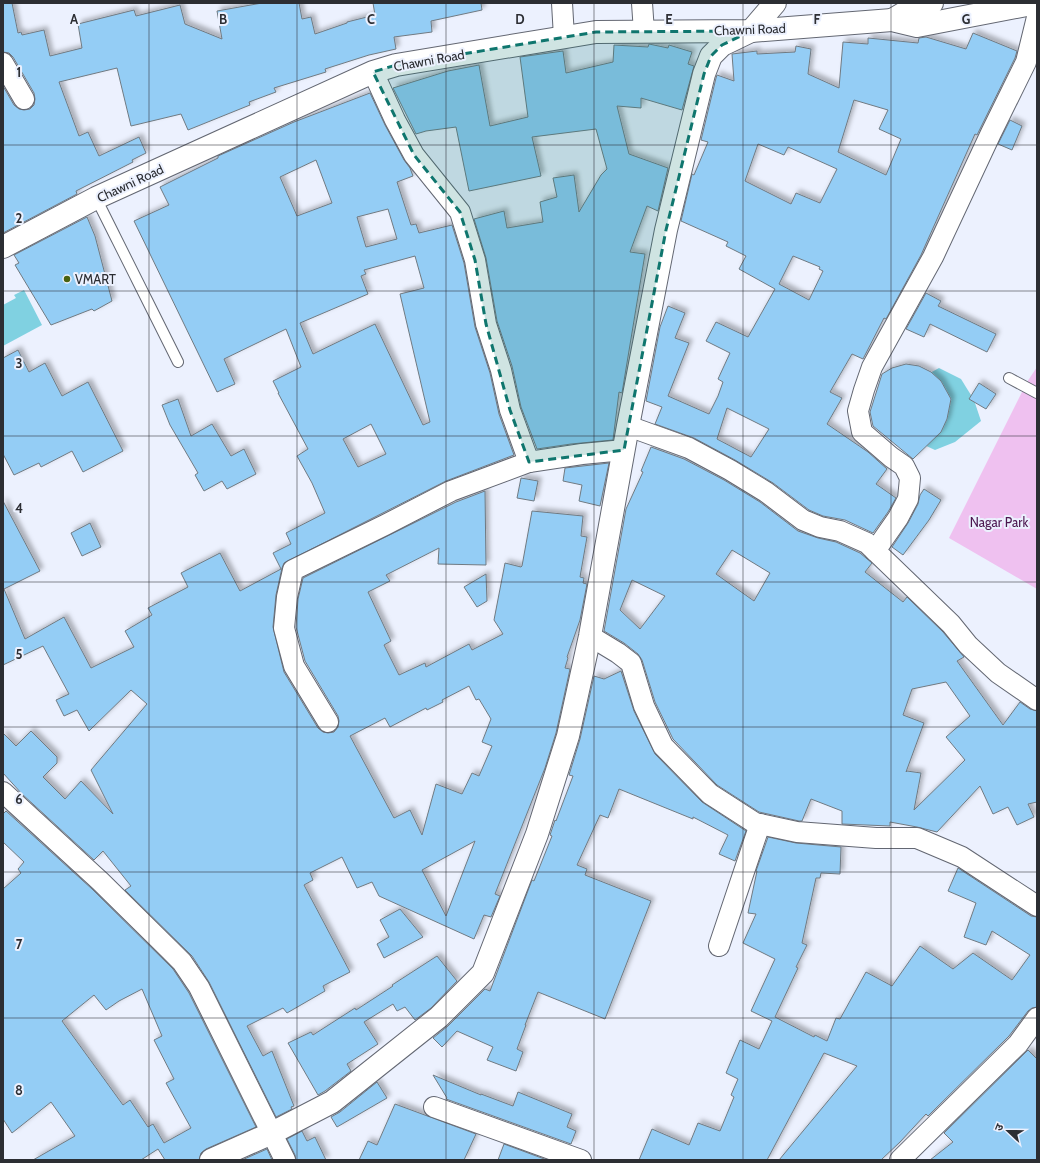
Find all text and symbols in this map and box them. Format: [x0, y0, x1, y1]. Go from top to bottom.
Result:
text: A [70, 11, 79, 27]
text: B [219, 11, 227, 27]
text: C [367, 11, 375, 27]
text: D [515, 11, 525, 27]
text: E [665, 11, 673, 27]
text: F [814, 11, 821, 27]
text: G [962, 11, 971, 27]
street label: Chawni Road [714, 20, 786, 38]
street label: Chawni Road [392, 46, 466, 74]
text: 1 [17, 64, 21, 80]
street label: Chawni Road [94, 161, 166, 205]
text: 2 [16, 210, 23, 226]
place label: VMART [75, 271, 116, 287]
marker: VMART [62, 274, 72, 284]
text: 3 [15, 355, 23, 371]
text: 4 [15, 500, 23, 516]
park label: Nagar Park [970, 514, 1028, 530]
text: 5 [16, 646, 23, 662]
text: 6 [15, 791, 23, 807]
text: 7 [16, 936, 23, 952]
text: 8 [15, 1082, 23, 1098]
north arrow [988, 1111, 1028, 1151]
text: उ [991, 1121, 1007, 1133]

